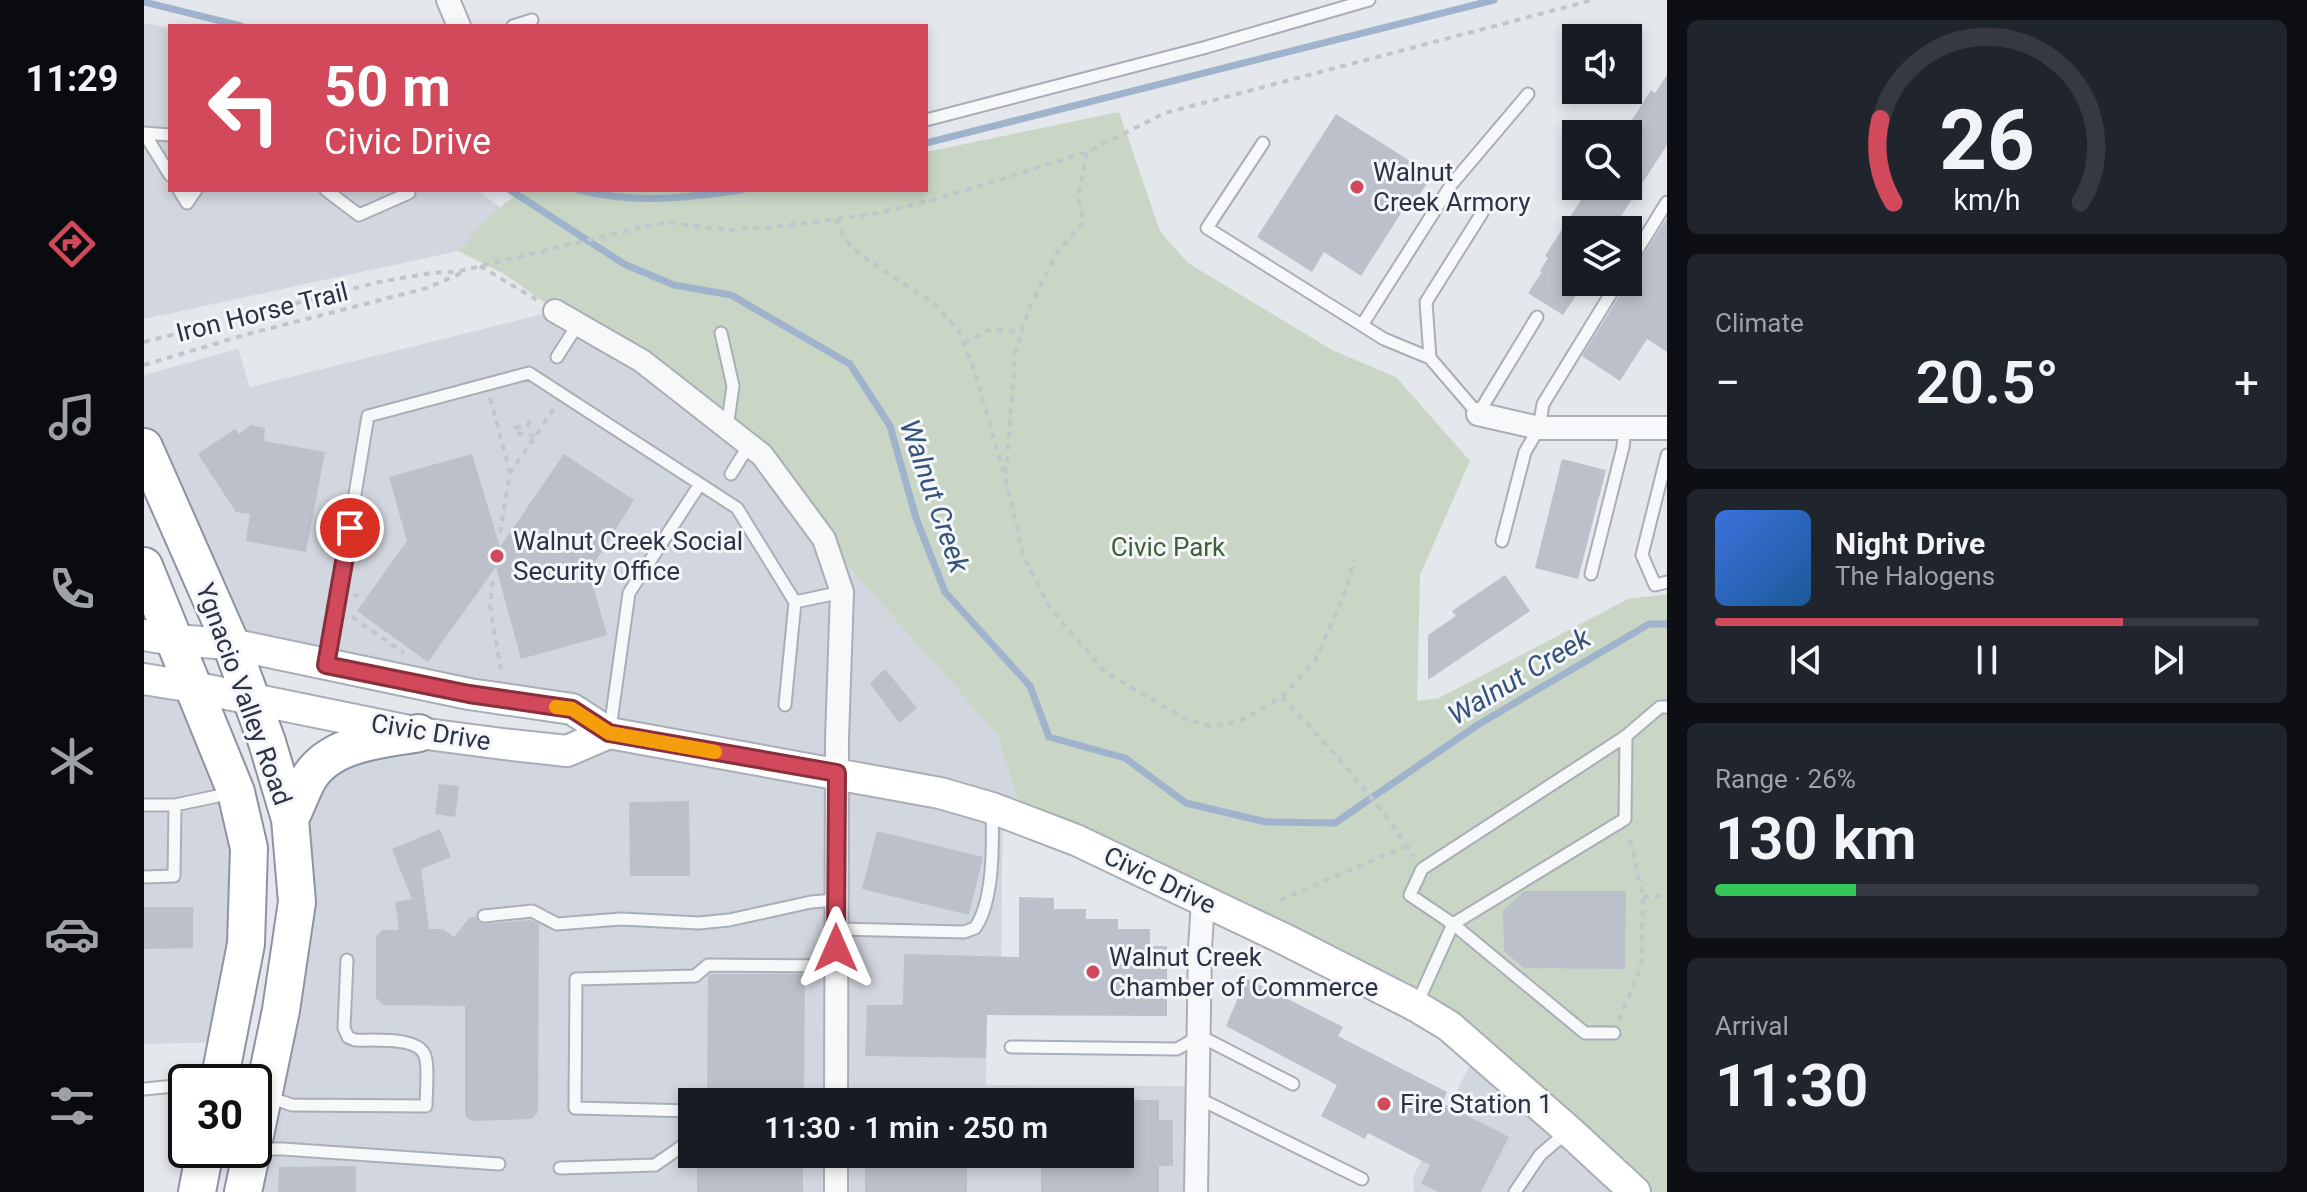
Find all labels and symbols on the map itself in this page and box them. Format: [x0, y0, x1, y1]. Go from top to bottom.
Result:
place label: Walnut Creek Armory [1373, 157, 1530, 217]
marker: Walnut Creek Armory [1348, 178, 1366, 196]
street label: Iron Horse Trail [173, 276, 351, 348]
water label: Walnut Creek [893, 415, 977, 578]
pin [316, 494, 384, 562]
place label: Walnut Creek Social Security Office [513, 526, 743, 586]
park label: Civic Park [1111, 532, 1226, 562]
marker: Walnut Creek Social Security Office [488, 547, 506, 565]
street label: Ygnacio Valley Road [190, 579, 298, 809]
water label: Walnut Creek [1442, 620, 1597, 732]
street label: Civic Drive [369, 708, 493, 756]
street label: Civic Drive [1099, 840, 1221, 920]
position arrow [794, 906, 878, 990]
place label: Walnut Creek Chamber of Commerce [1109, 942, 1378, 1002]
marker: Walnut Creek Chamber of Commerce [1084, 963, 1102, 981]
speed limit sign: 30 [168, 1064, 272, 1168]
place label: Fire Station 1 [1400, 1089, 1553, 1119]
marker: Fire Station 1 [1375, 1095, 1393, 1113]

